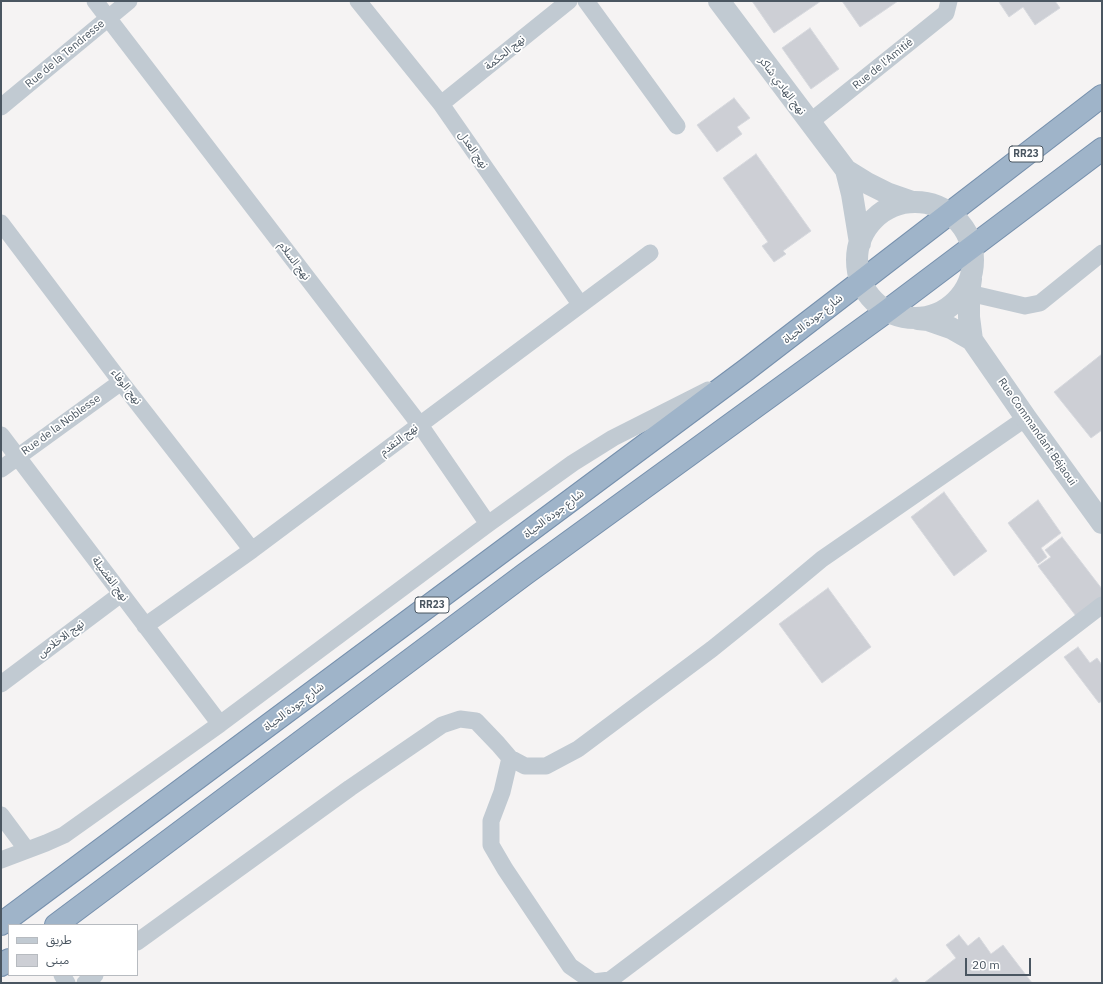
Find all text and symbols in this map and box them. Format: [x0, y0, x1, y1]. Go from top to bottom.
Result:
street label: Rue de la Tendresse [23, 17, 107, 91]
street label: نهج الحكمة [482, 33, 528, 73]
street label: Rue de l'Amitié [850, 36, 916, 92]
street label: نهج الهادي شاكر [756, 54, 808, 118]
street label: نهج العدل [455, 129, 491, 171]
road number: RR23 [1009, 146, 1043, 162]
street label: نهج السلام [275, 239, 313, 283]
street label: شارع جودة الحياة [780, 292, 846, 346]
street label: نهج الوفاء [108, 367, 144, 407]
street label: Rue Commandant Béjaoui [995, 376, 1079, 488]
street label: Rue de la Noblesse [19, 392, 103, 458]
street label: نهج التقدم [377, 421, 421, 459]
street label: شارع جودة الحياة [521, 487, 587, 541]
street label: نهج الفضيلة [89, 554, 131, 604]
road number: RR23 [415, 597, 449, 613]
street label: نهج الاخلاص [35, 617, 87, 661]
street label: شارع جودة الحياة [261, 680, 327, 734]
legend [8, 924, 138, 976]
text: طريق [46, 932, 72, 947]
scale bar [967, 950, 1033, 976]
text: مبنى [46, 952, 69, 967]
text: 20 m [972, 957, 1000, 972]

